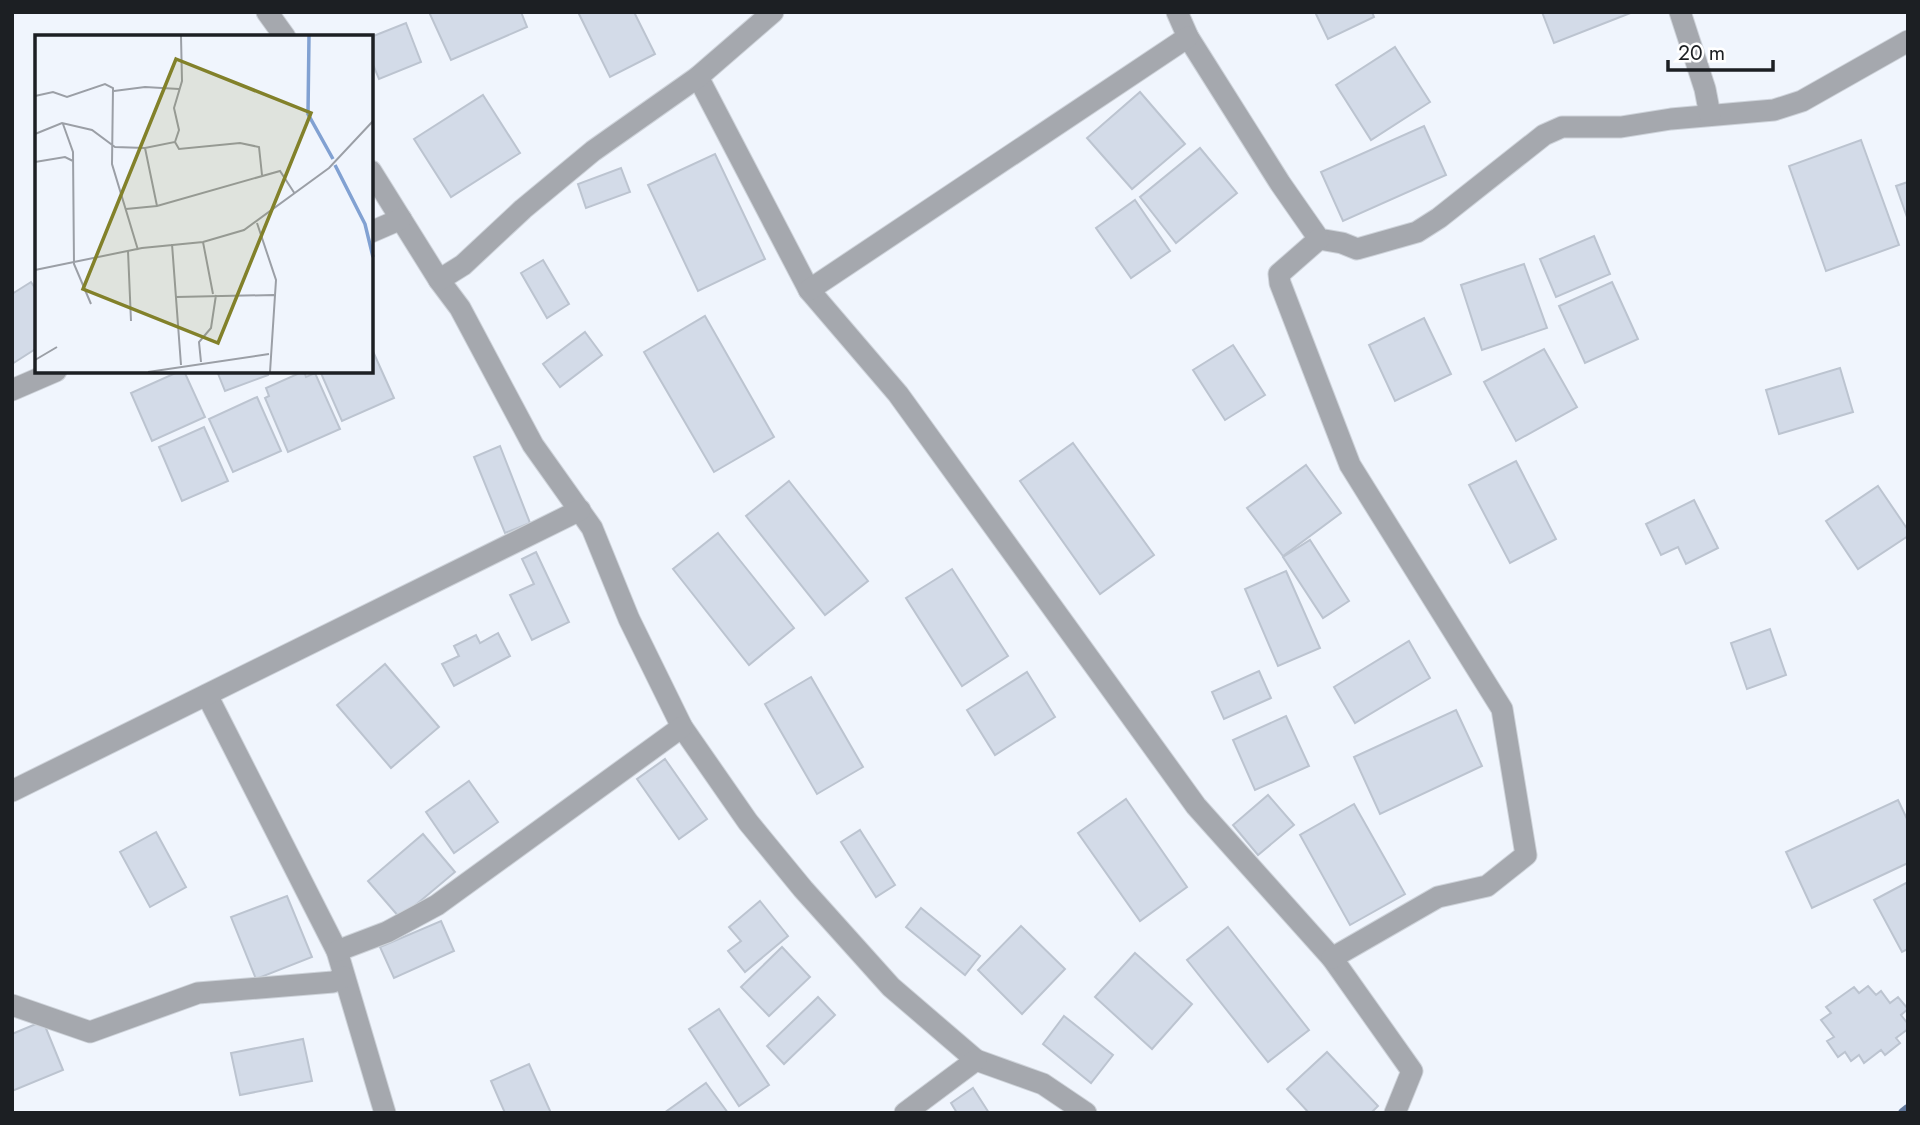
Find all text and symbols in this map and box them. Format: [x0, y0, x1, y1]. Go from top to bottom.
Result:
scale bar [1668, 28, 1773, 72]
inset map [35, 35, 373, 373]
text: 20 m [1678, 38, 1725, 68]

